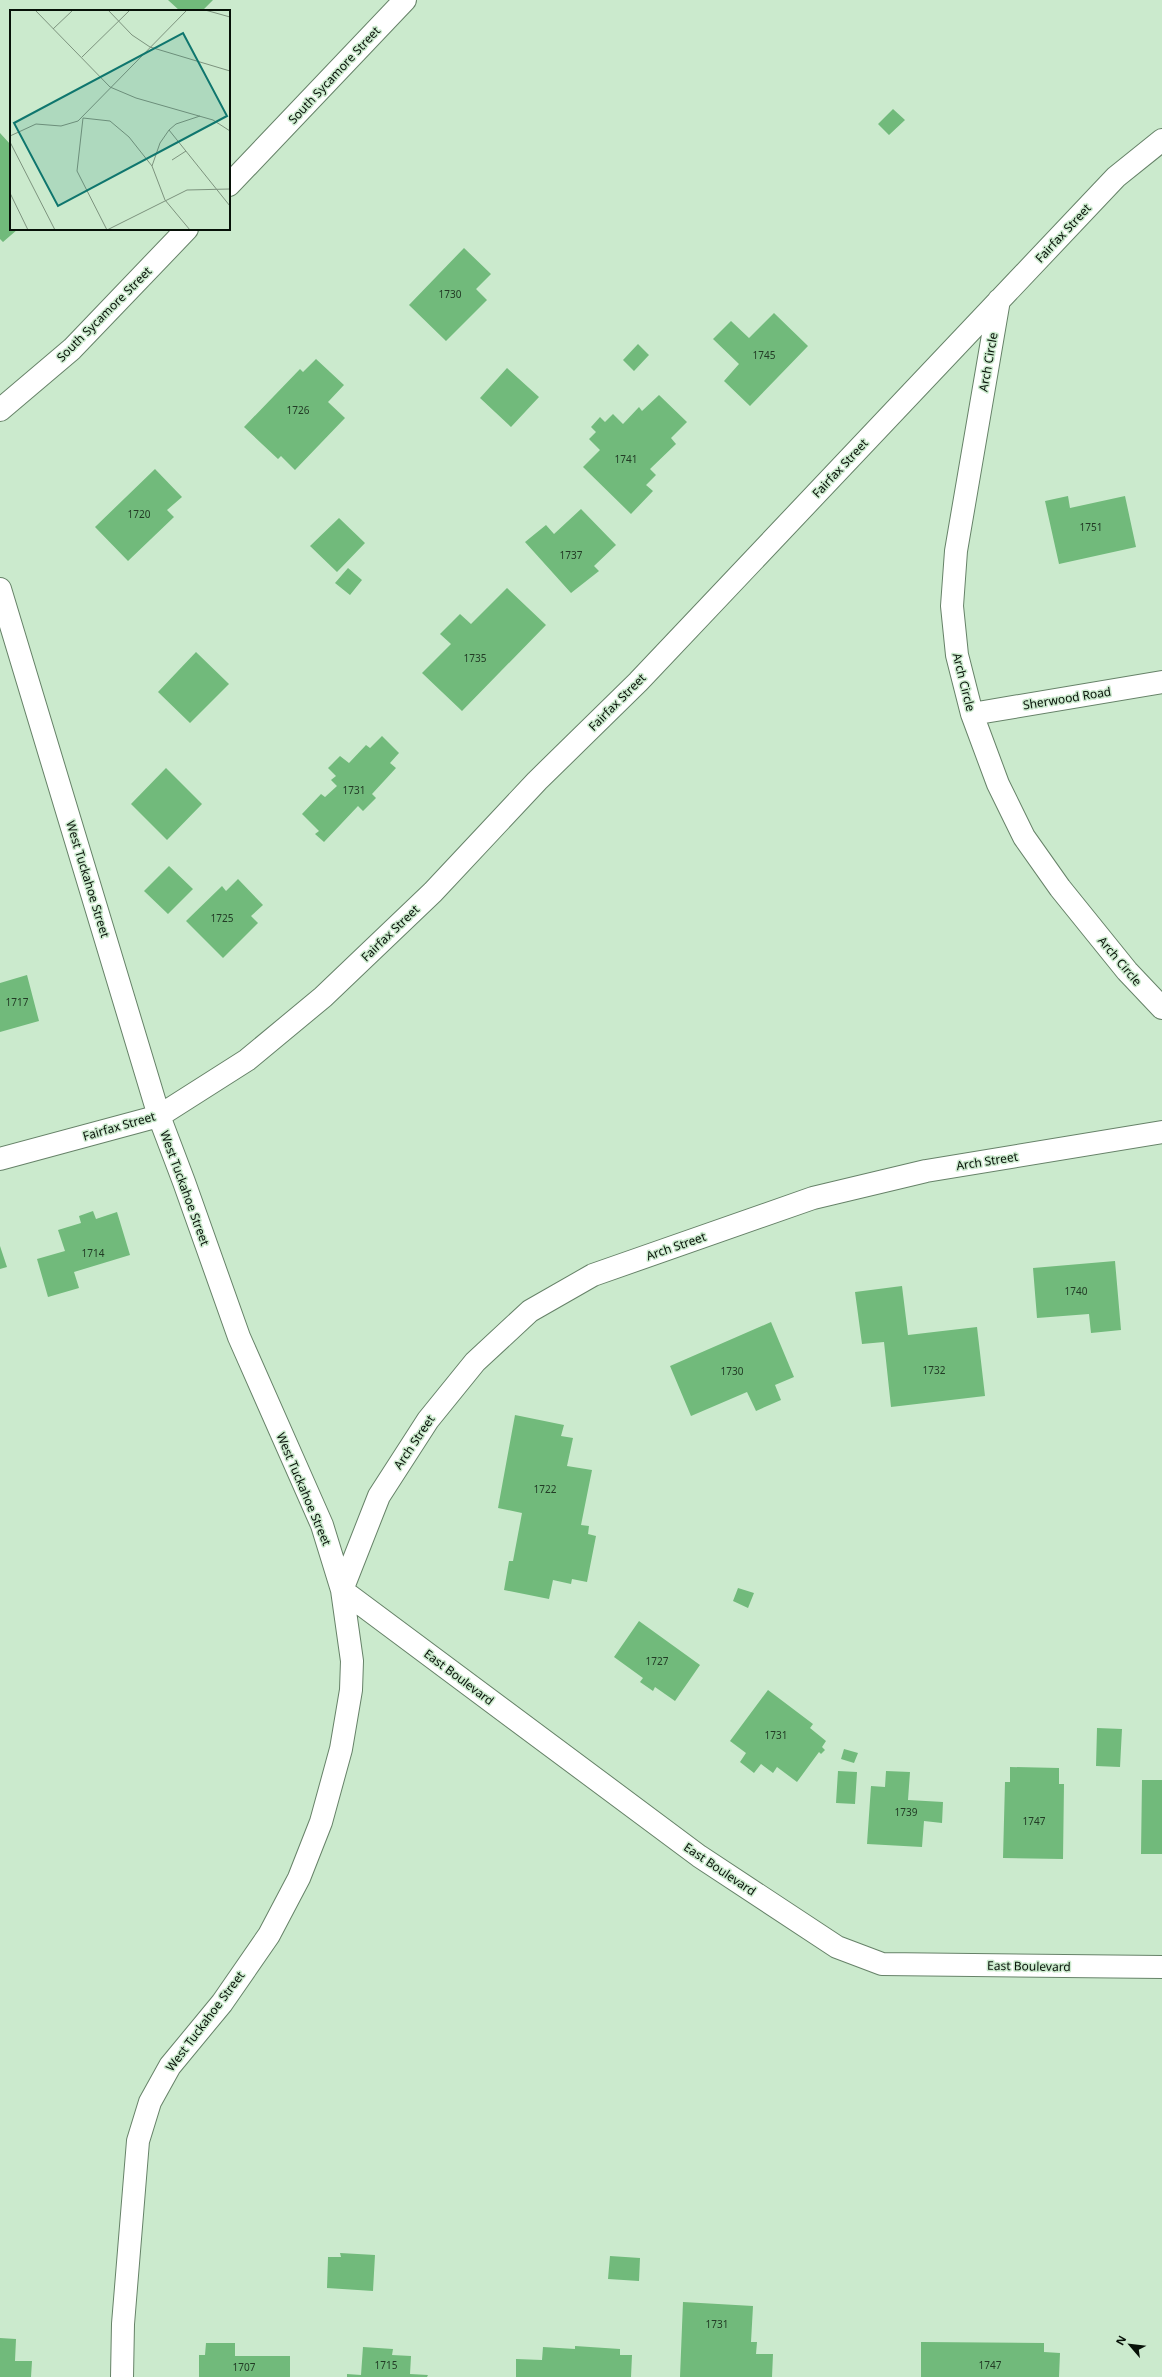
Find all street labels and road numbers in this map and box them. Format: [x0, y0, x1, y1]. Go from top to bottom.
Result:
street label: South Sycamore Street [284, 22, 384, 128]
street label: Fairfax Street [1031, 199, 1095, 266]
street label: South Sycamore Street [53, 262, 156, 365]
street label: Arch Circle [974, 331, 1002, 393]
street label: Fairfax Street [808, 434, 872, 501]
street label: Arch Circle [949, 651, 980, 713]
street label: Fairfax Street [585, 669, 650, 734]
street label: Sherwood Road [1022, 683, 1112, 713]
street label: West Tuckahoe Street [62, 818, 114, 940]
street label: Fairfax Street [357, 900, 423, 965]
street label: Arch Circle [1094, 933, 1146, 990]
street label: Fairfax Street [81, 1107, 158, 1144]
street label: West Tuckahoe Street [156, 1128, 214, 1249]
street label: Arch Street [955, 1148, 1020, 1174]
street label: Arch Street [644, 1228, 709, 1264]
street label: Arch Street [390, 1411, 439, 1473]
street label: West Tuckahoe Street [272, 1430, 336, 1549]
street label: East Boulevard [420, 1645, 498, 1709]
street label: East Boulevard [681, 1839, 759, 1899]
street label: East Boulevard [987, 1957, 1071, 1975]
street label: West Tuckahoe Street [162, 1967, 249, 2075]

